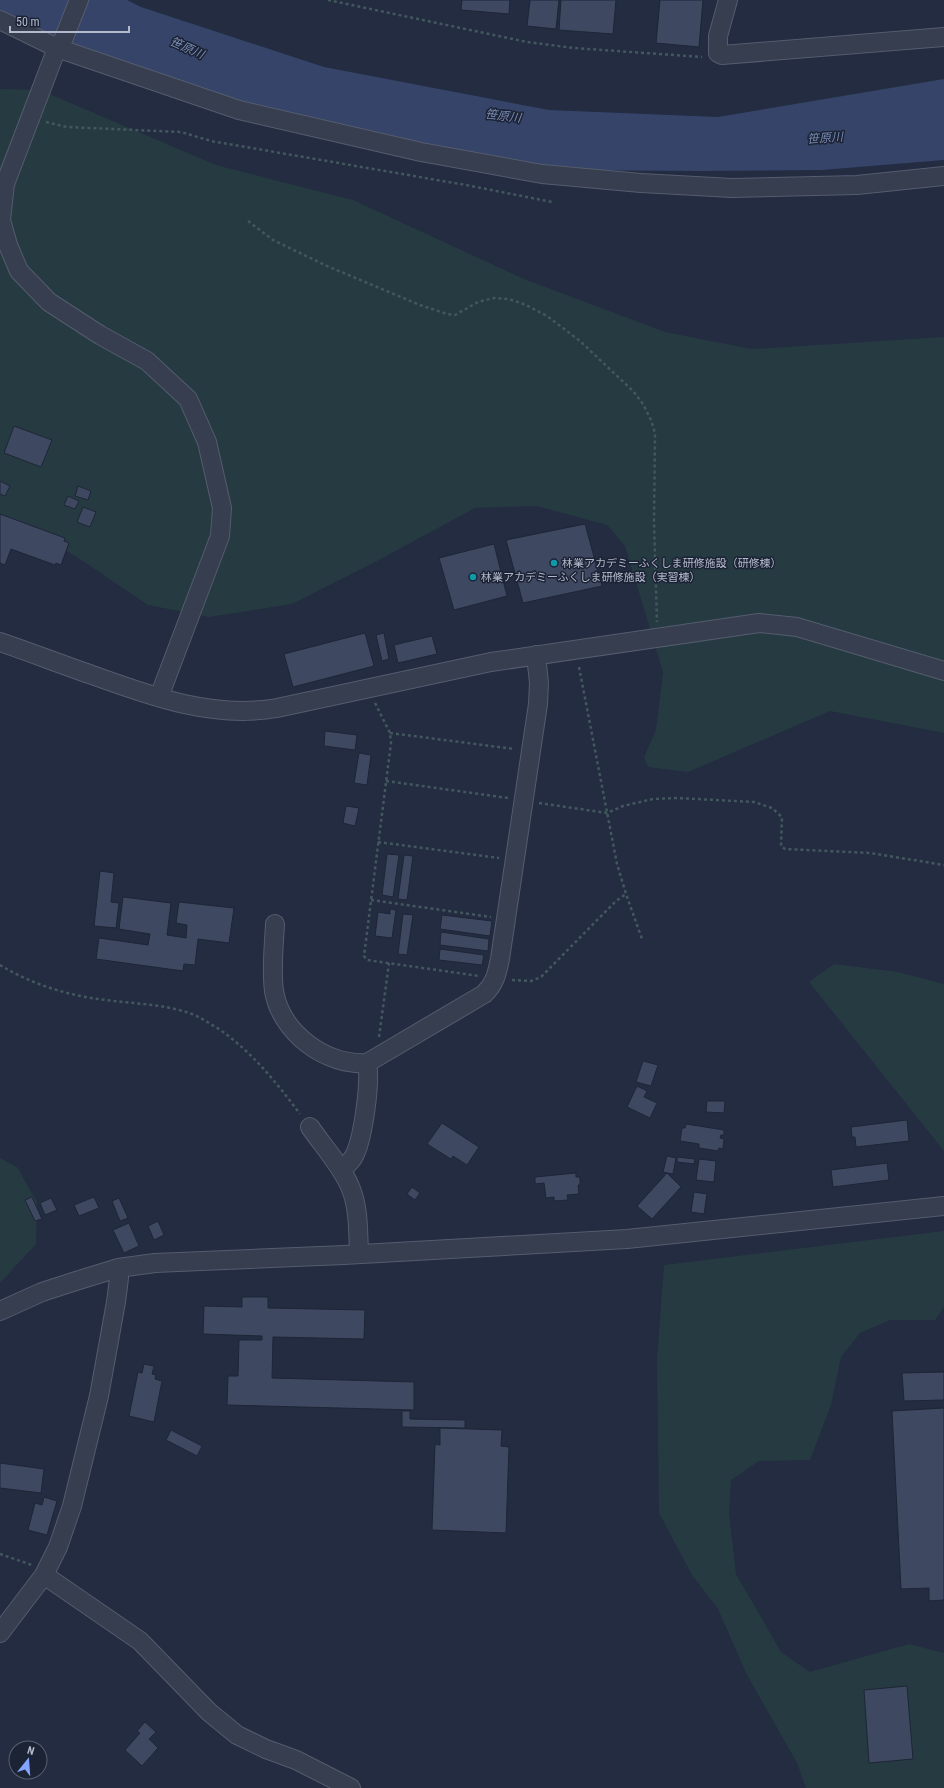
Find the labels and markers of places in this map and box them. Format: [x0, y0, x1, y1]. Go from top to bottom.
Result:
place label: 林業アカデミーふくしま研修施設（研修棟） [562, 557, 782, 570]
marker: 林業アカデミーふくしま研修施設（研修棟） [549, 558, 559, 568]
place label: 林業アカデミーふくしま研修施設（実習棟） [481, 571, 701, 584]
marker: 林業アカデミーふくしま研修施設（実習棟） [468, 572, 478, 582]

